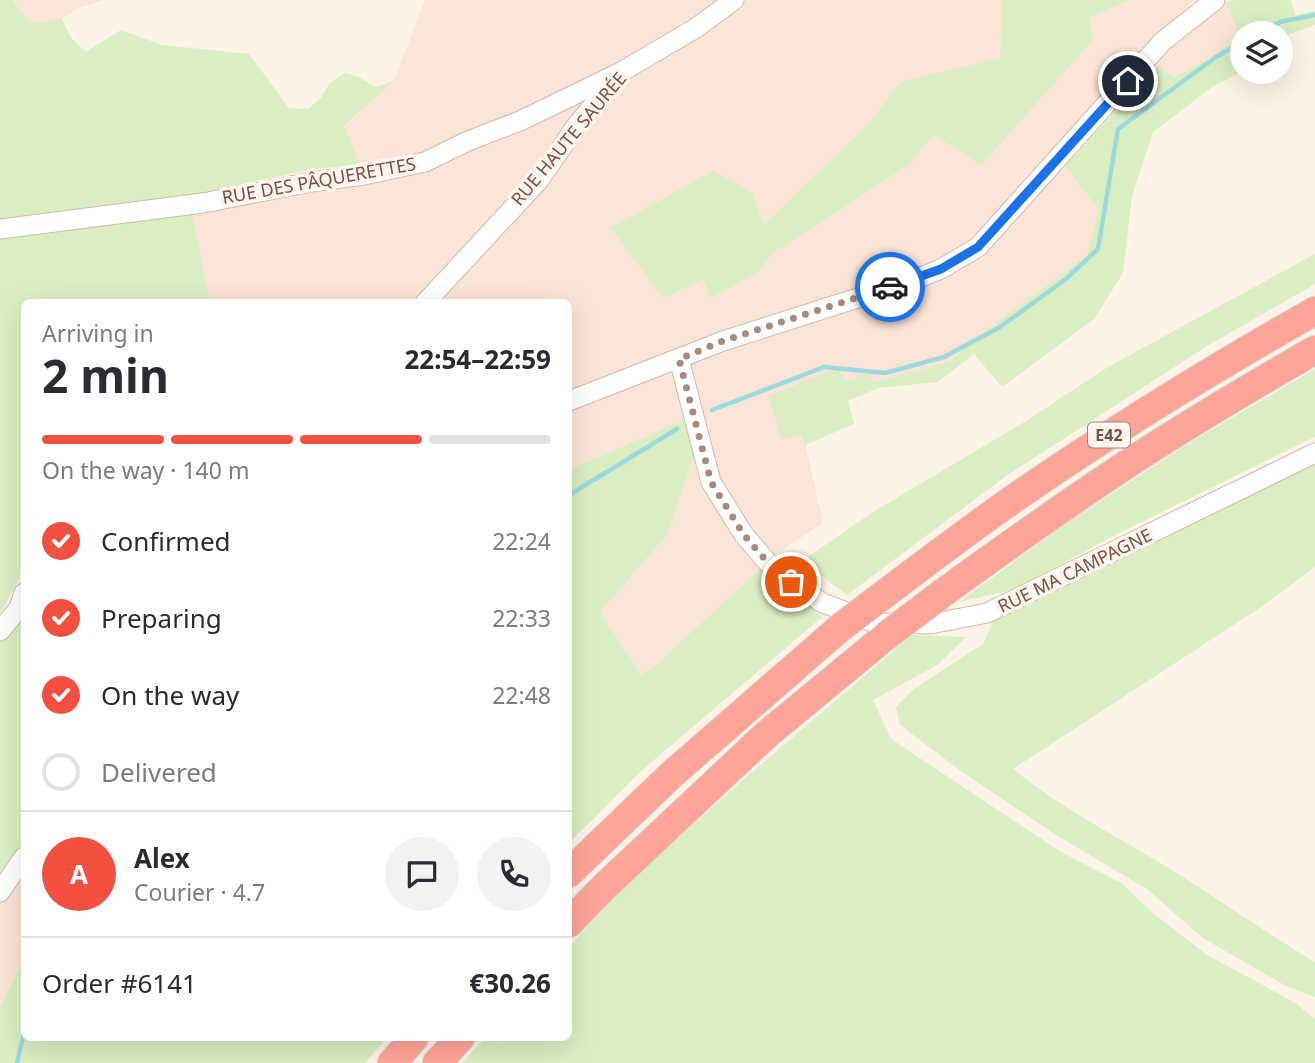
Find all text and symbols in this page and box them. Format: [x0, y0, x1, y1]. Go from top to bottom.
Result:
map controls [1230, 21, 1293, 84]
button: layers [1230, 21, 1293, 84]
pin [1098, 51, 1158, 111]
icon: home [1109, 62, 1147, 100]
street label: RUE HAUTE SAURÉE [505, 66, 631, 210]
street label: RUE DES PÂQUERETTES [220, 151, 418, 209]
courier [855, 252, 925, 322]
icon: car [871, 268, 909, 306]
text: Arriving in [42, 317, 154, 349]
text: 22:54–22:59 [404, 341, 551, 377]
text: 2 min [42, 344, 169, 406]
road number: E42 [1088, 422, 1130, 448]
text: On the way · 140 m [42, 454, 249, 486]
icon: check [42, 522, 80, 560]
street label: RUE MA CAMPAGNE [993, 522, 1156, 618]
text: Confirmed [101, 523, 231, 559]
text: 22:24 [492, 525, 551, 557]
pin [761, 552, 821, 612]
icon: bag [772, 563, 810, 601]
icon: check [42, 599, 80, 637]
text: Preparing [101, 600, 222, 636]
text: 22:33 [492, 602, 551, 634]
icon: check [42, 676, 80, 714]
text: On the way [101, 677, 239, 713]
text: 22:48 [492, 679, 551, 711]
text: Delivered [101, 754, 217, 790]
button: chat [385, 837, 459, 911]
button: phone [477, 837, 551, 911]
text: Alex [134, 840, 190, 876]
text: A [70, 856, 88, 892]
text: Courier · 4.7 [134, 876, 265, 908]
text: Order #6141 [42, 965, 197, 1001]
text: €30.26 [469, 965, 551, 1001]

